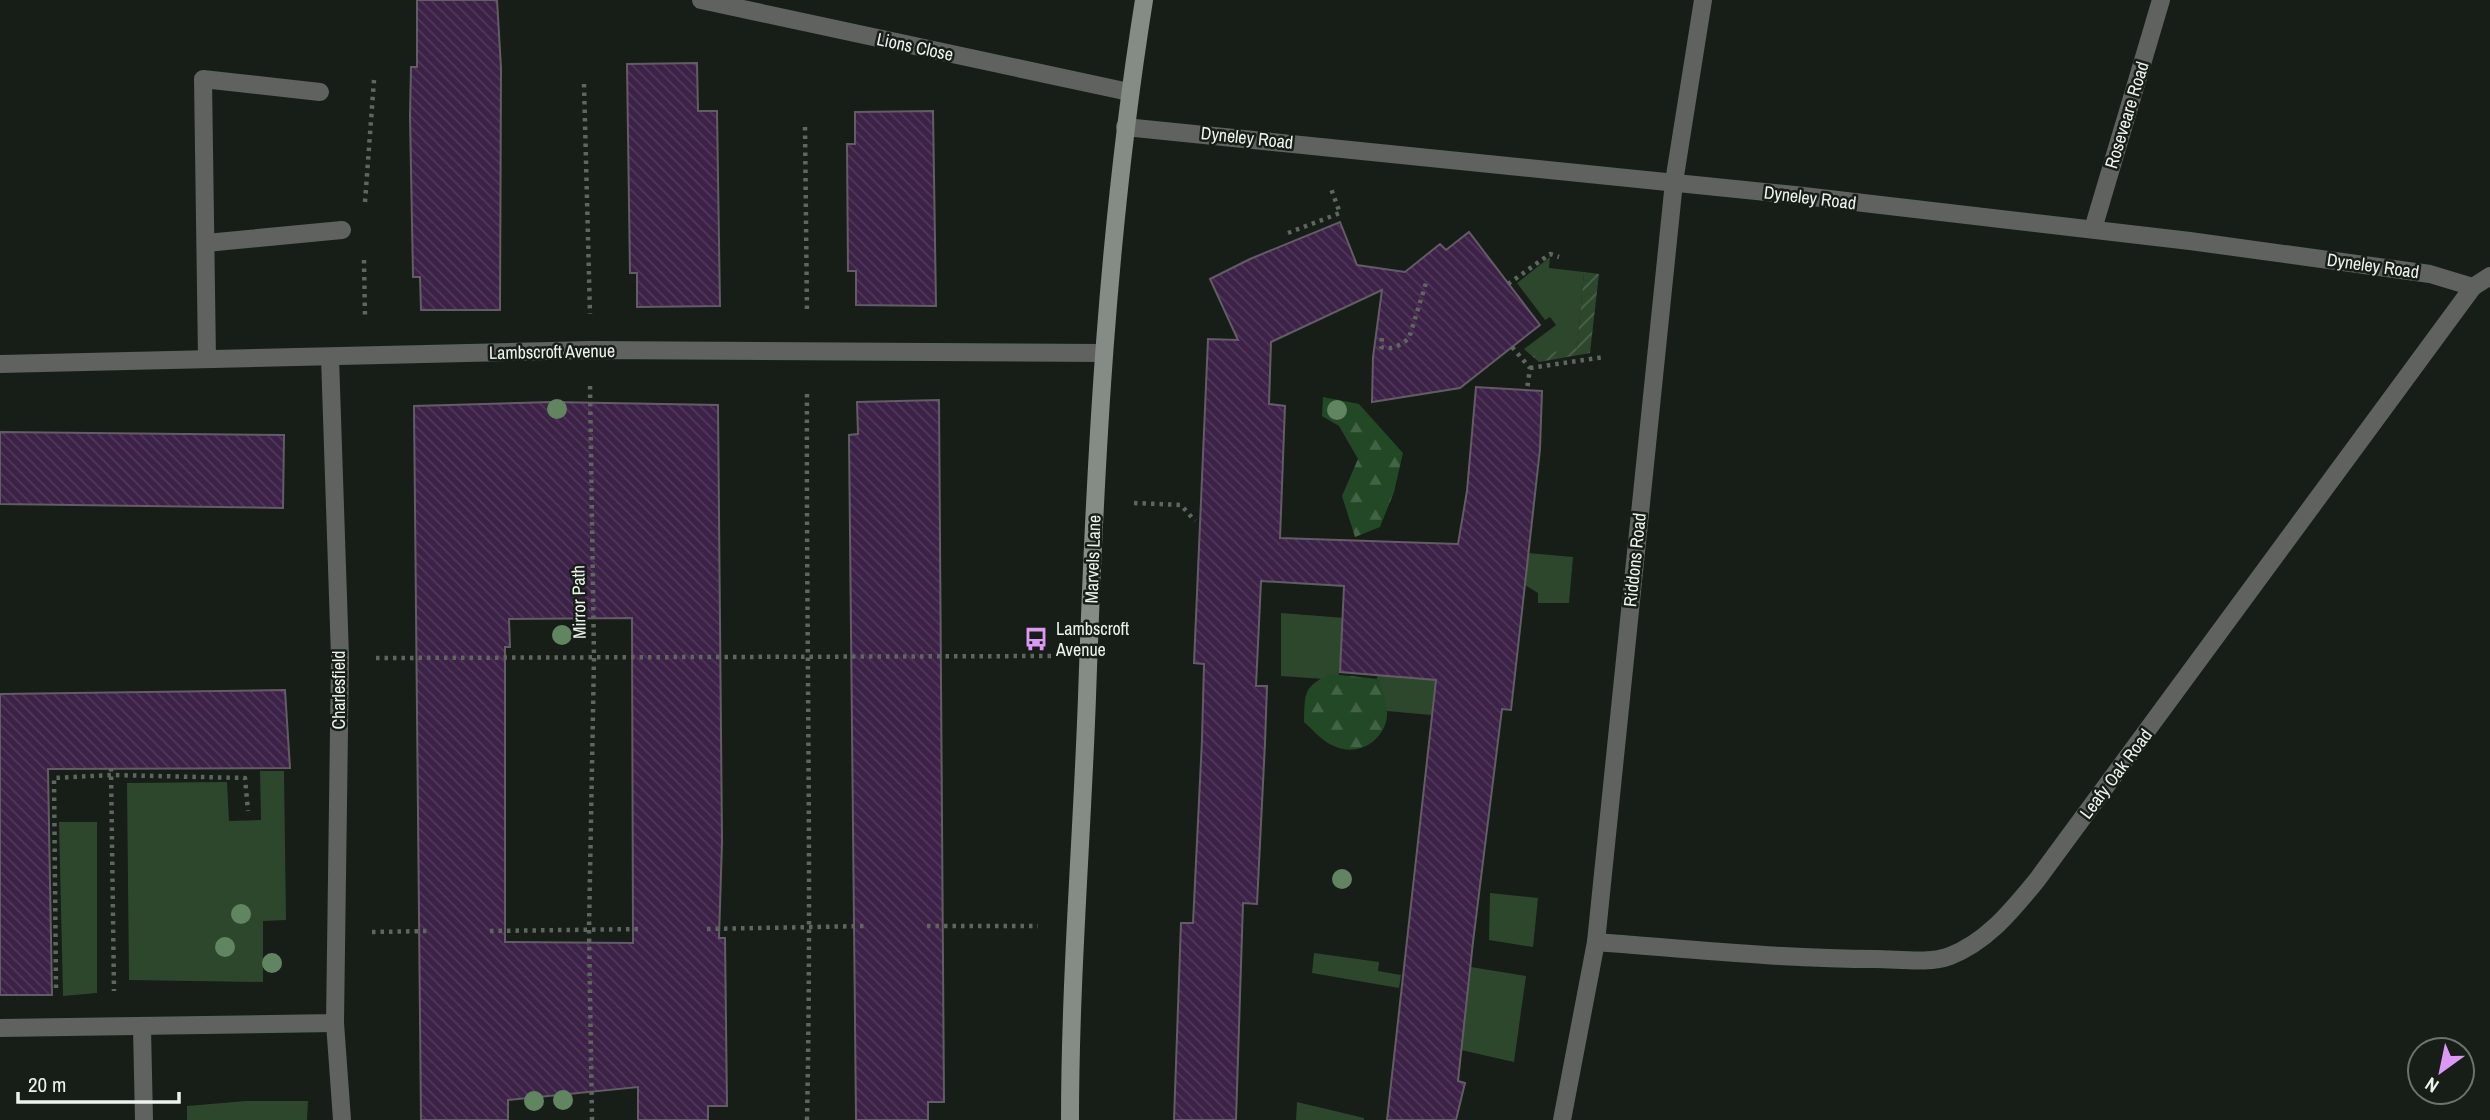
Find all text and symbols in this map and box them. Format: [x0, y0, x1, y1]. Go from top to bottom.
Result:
street label: Lions Close [874, 26, 956, 67]
street label: Roseveare Road [2098, 58, 2155, 171]
street label: Dyneley Road [1200, 120, 1294, 155]
street label: Dyneley Road [1763, 179, 1858, 216]
street label: Dyneley Road [2325, 247, 2421, 284]
street label: Lambscroft Avenue [489, 338, 615, 365]
street label: Riddons Road [1617, 512, 1652, 608]
street label: Marvels Lane [1078, 514, 1107, 604]
street label: Mirror Path [565, 565, 592, 639]
place label: Lambscroft Avenue [1055, 616, 1129, 662]
bus stop icon: Lambscroft Avenue [1022, 625, 1050, 653]
street label: Charlesfield [326, 651, 351, 729]
street label: Leafy Oak Road [2074, 724, 2158, 824]
north arrow [2406, 1036, 2476, 1106]
scale bar [18, 1060, 178, 1104]
text: 20 m [28, 1070, 66, 1099]
text: N [2420, 1071, 2444, 1099]

